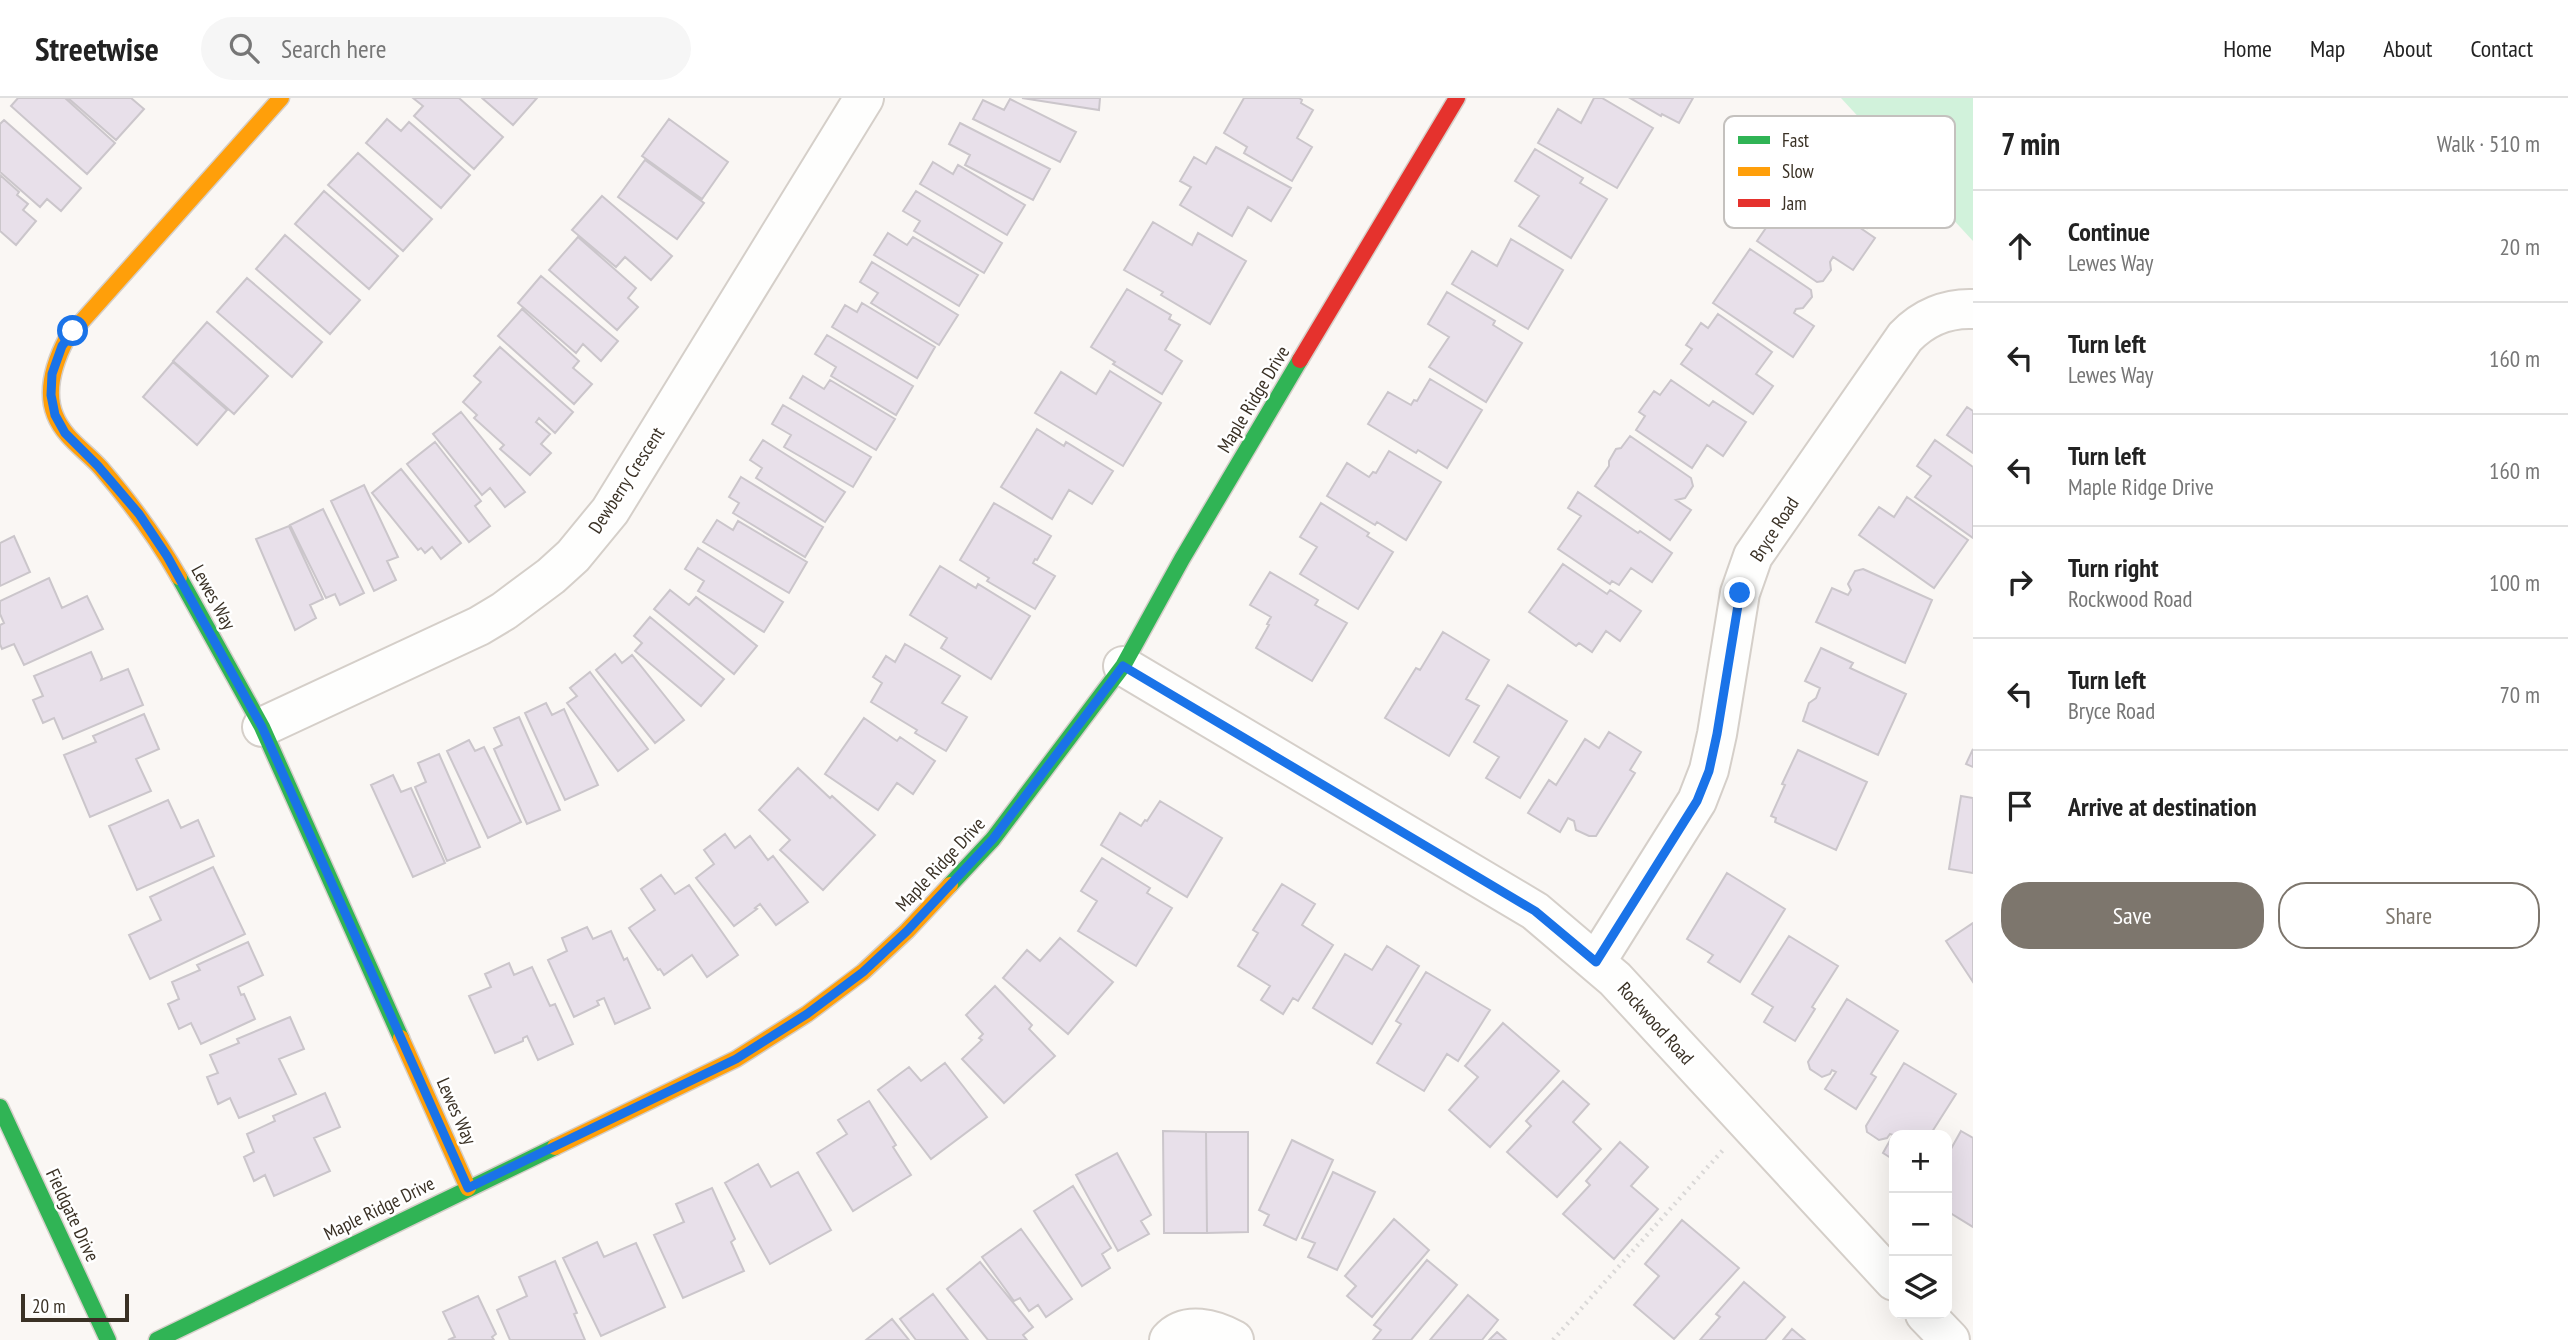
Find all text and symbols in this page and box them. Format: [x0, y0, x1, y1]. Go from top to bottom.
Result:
search box [201, 17, 691, 80]
text: Streetwise [35, 27, 159, 70]
icon: search [225, 29, 263, 67]
text: Search here [281, 32, 387, 65]
text: Home [2223, 33, 2272, 64]
text: Map [2310, 33, 2345, 64]
text: About [2383, 33, 2432, 64]
text: Contact [2470, 33, 2533, 64]
legend [1724, 116, 1955, 228]
text: 7 min [2001, 124, 2060, 163]
text: Fast [1782, 128, 1810, 152]
text: Walk · 510 m [2437, 129, 2540, 158]
text: Slow [1782, 159, 1815, 183]
text: Jam [1781, 191, 1807, 215]
text: Continue [2068, 215, 2150, 248]
icon: ahead [2001, 227, 2039, 265]
text: 20 m [2499, 232, 2540, 261]
text: Lewes Way [2068, 248, 2154, 277]
route start [57, 315, 88, 346]
text: Turn left [2068, 327, 2146, 360]
icon: left [2001, 339, 2039, 377]
street label: Maple Ridge Drive [1212, 341, 1294, 457]
text: 160 m [2489, 344, 2540, 373]
text: Lewes Way [2068, 360, 2154, 389]
street label: Dewberry Crescent [583, 422, 670, 538]
text: Turn left [2068, 439, 2146, 472]
icon: left [2001, 451, 2039, 489]
text: 160 m [2489, 456, 2540, 485]
text: Maple Ridge Drive [2068, 472, 2214, 501]
street label: Bryce Road [1744, 492, 1804, 566]
text: Turn right [2068, 551, 2159, 584]
street label: Lewes Way [186, 560, 242, 634]
icon: right [2001, 563, 2039, 601]
text: 100 m [2489, 568, 2540, 597]
route end [1724, 577, 1755, 608]
text: Rockwood Road [2068, 584, 2193, 613]
text: Turn left [2068, 663, 2146, 696]
icon: left [2001, 675, 2039, 713]
text: 70 m [2499, 680, 2540, 709]
text: Bryce Road [2068, 696, 2155, 725]
icon: arrive [2001, 787, 2039, 825]
text: Arrive at destination [2068, 790, 2257, 823]
street label: Maple Ridge Drive [890, 812, 990, 916]
button: Save [2001, 882, 2264, 949]
button: Share [2278, 882, 2540, 949]
street label: Rockwood Road [1613, 977, 1699, 1069]
street label: Lewes Way [432, 1074, 483, 1149]
map controls [1889, 1130, 1952, 1319]
button: + [1889, 1130, 1952, 1193]
street label: Fieldgate Drive [41, 1165, 105, 1265]
street label: Maple Ridge Drive [320, 1171, 438, 1245]
button: − [1889, 1193, 1952, 1256]
button: layers [1889, 1256, 1952, 1319]
scale bar [21, 1291, 130, 1323]
text: 20 m [32, 1294, 66, 1318]

